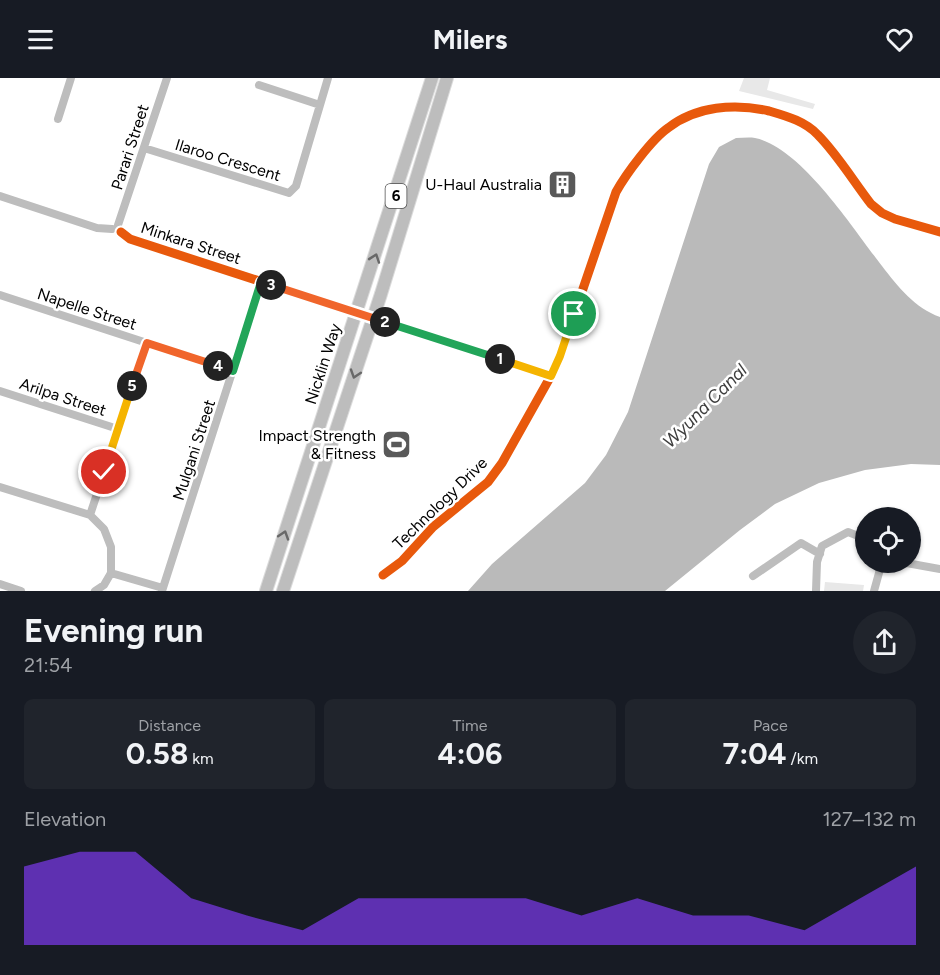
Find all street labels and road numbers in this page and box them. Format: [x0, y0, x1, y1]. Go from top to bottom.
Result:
street label: Parari Street [107, 102, 153, 192]
street label: Ilaroo Crescent [173, 135, 283, 185]
road number: 6 [386, 184, 406, 208]
street label: Minkara Street [138, 218, 244, 268]
street label: Napelle Street [35, 284, 139, 334]
street label: Nicklin Way [301, 321, 345, 407]
street label: Arilpa Street [17, 374, 109, 420]
street label: Mulgani Street [169, 397, 219, 503]
street label: Technology Drive [389, 453, 491, 553]

